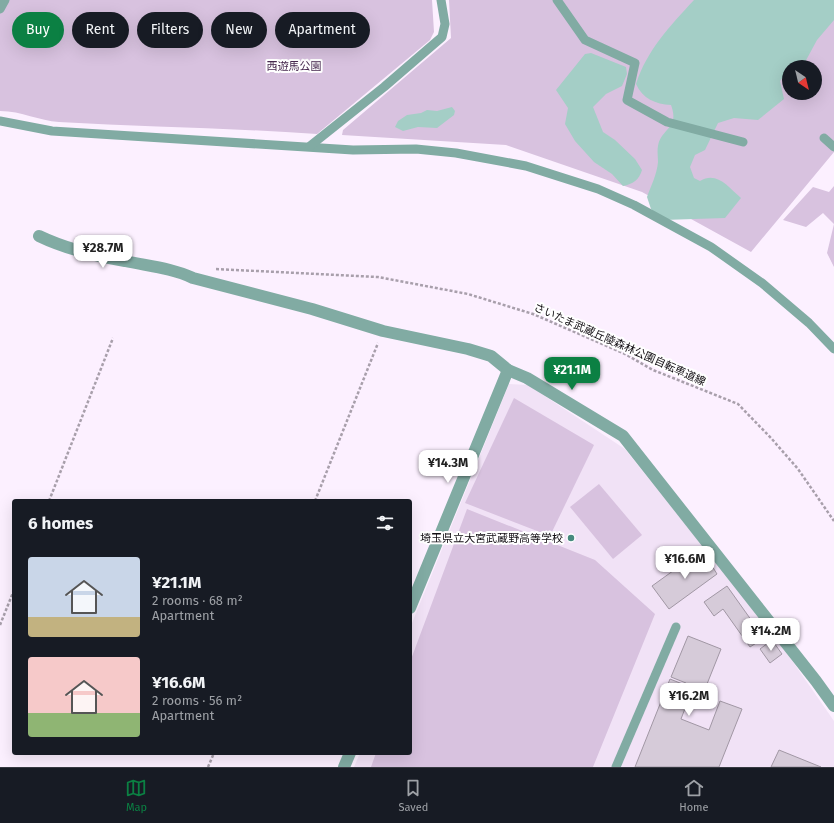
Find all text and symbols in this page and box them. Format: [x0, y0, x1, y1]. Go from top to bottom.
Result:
chip: Buy [12, 12, 64, 48]
chip: Rent [72, 12, 129, 48]
chip: Filters [137, 12, 203, 48]
chip: New [211, 12, 267, 48]
chip: Apartment [275, 12, 370, 48]
park label: 西遊馬公園 [267, 60, 322, 73]
north arrow [782, 60, 822, 100]
map controls [782, 60, 822, 100]
pin: ¥28.7M [70, 235, 136, 269]
text: ¥28.7M [83, 240, 123, 255]
street label: さいたま武蔵丘陵森林公園自転車道線 [532, 301, 708, 388]
pin: ¥21.1M [539, 357, 605, 391]
text: ¥21.1M [553, 362, 591, 377]
pin: ¥14.3M [415, 450, 481, 484]
text: ¥14.3M [428, 455, 468, 470]
icon: filters [374, 512, 396, 534]
text: 6 homes [28, 513, 93, 534]
place label: 埼玉県立大宮武蔵野高等学校 [420, 532, 563, 545]
marker: 埼玉県立大宮武蔵野高等学校 [566, 533, 576, 543]
pin: ¥16.6M [652, 546, 718, 580]
text: ¥16.6M [665, 551, 705, 566]
text: ¥21.1M [152, 572, 201, 593]
icon: home [60, 573, 108, 621]
text: 2 rooms · 68 m² [152, 593, 243, 608]
text: Apartment [152, 608, 214, 623]
pin: ¥14.2M [738, 618, 804, 652]
text: ¥14.2M [751, 623, 791, 638]
text: ¥16.6M [152, 672, 205, 693]
icon: home [60, 673, 108, 721]
pin: ¥16.2M [656, 683, 722, 717]
text: ¥16.2M [669, 688, 709, 703]
text: 2 rooms · 56 m² [152, 693, 242, 708]
text: Apartment [152, 708, 214, 723]
tab: Map [125, 777, 147, 814]
tab: Saved [398, 777, 428, 814]
tab: Home [679, 777, 709, 814]

